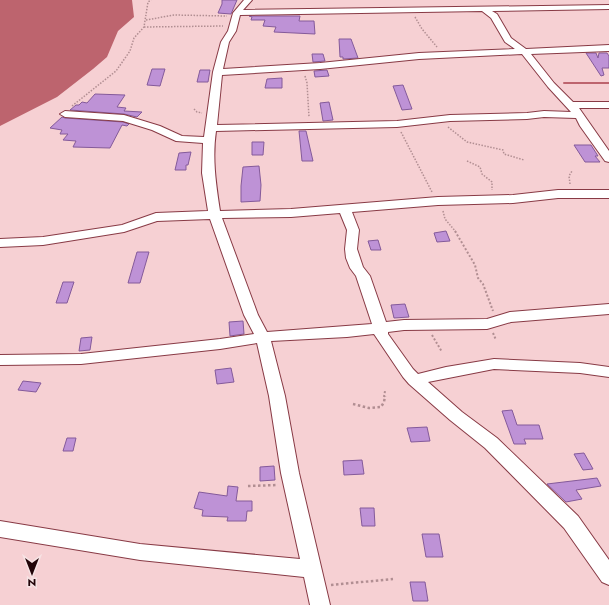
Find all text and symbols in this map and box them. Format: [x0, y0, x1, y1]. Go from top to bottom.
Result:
north arrow [12, 553, 52, 593]
text: N [28, 575, 36, 591]

